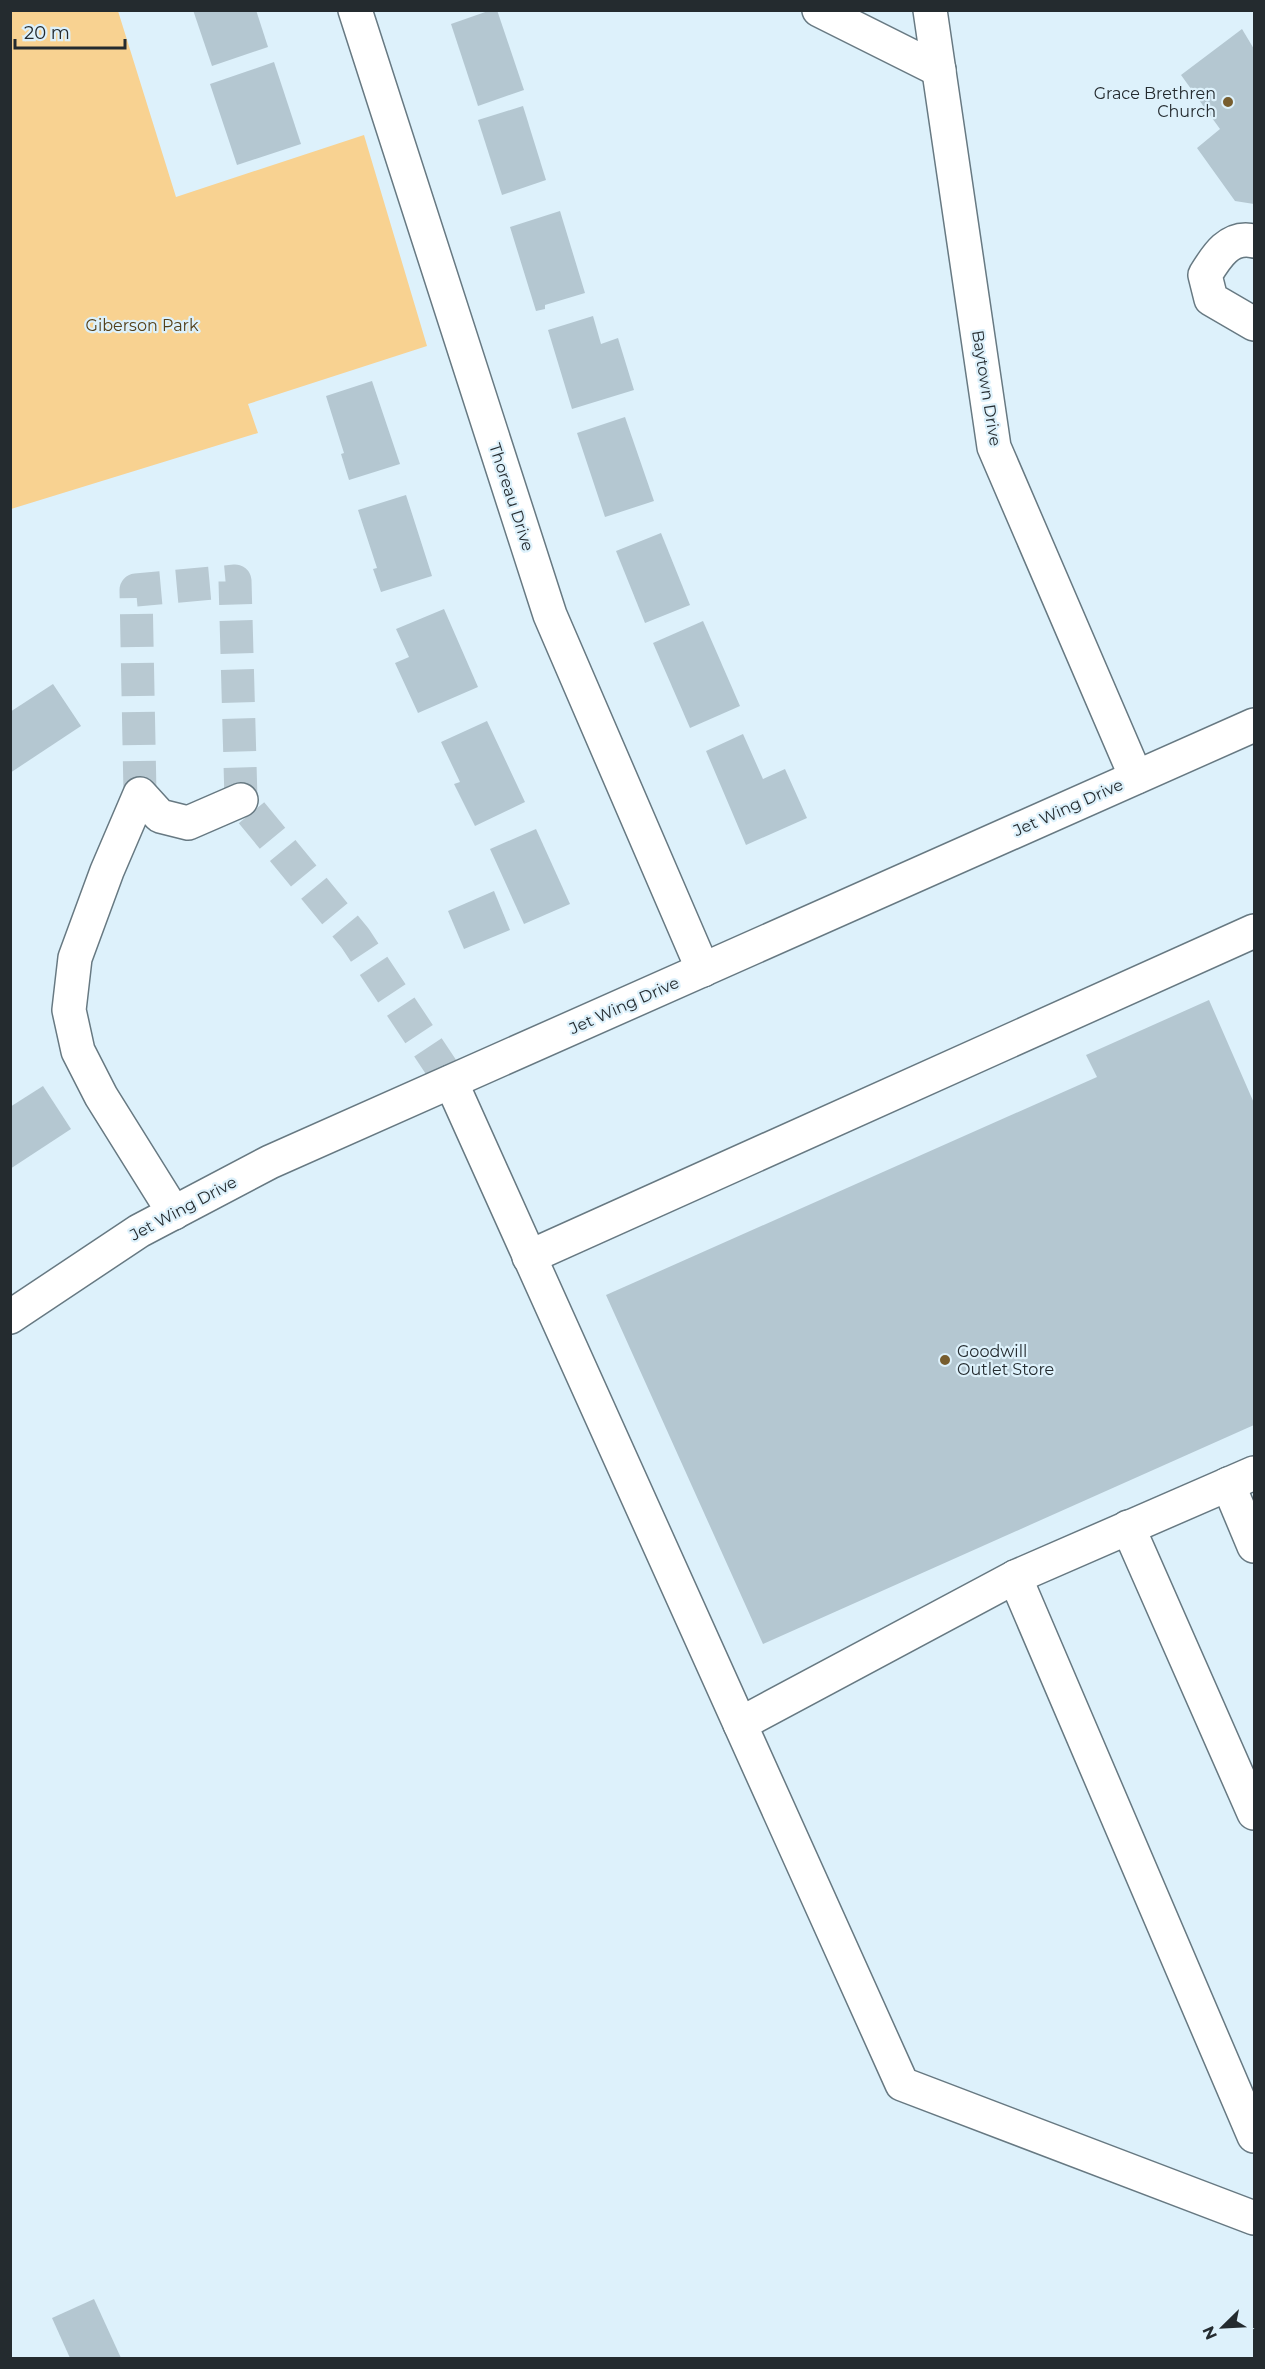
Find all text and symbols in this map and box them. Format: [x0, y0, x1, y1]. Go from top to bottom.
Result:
scale bar [15, 12, 124, 50]
text: 20 m [24, 22, 70, 44]
place label: Grace Brethren Church [1094, 84, 1216, 121]
marker: Grace Brethren Church [1221, 95, 1235, 109]
park label: Giberson Park [86, 316, 199, 335]
street label: Baytown Drive [968, 329, 1005, 447]
street label: Thoreau Drive [485, 441, 538, 553]
street label: Jet Wing Drive [1010, 775, 1126, 841]
street label: Jet Wing Drive [566, 973, 682, 1039]
street label: Jet Wing Drive [126, 1172, 240, 1245]
place label: Goodwill Outlet Store [957, 1342, 1054, 1379]
marker: Goodwill Outlet Store [938, 1353, 952, 1367]
north arrow [1193, 2297, 1253, 2357]
text: N [1198, 2323, 1221, 2343]

